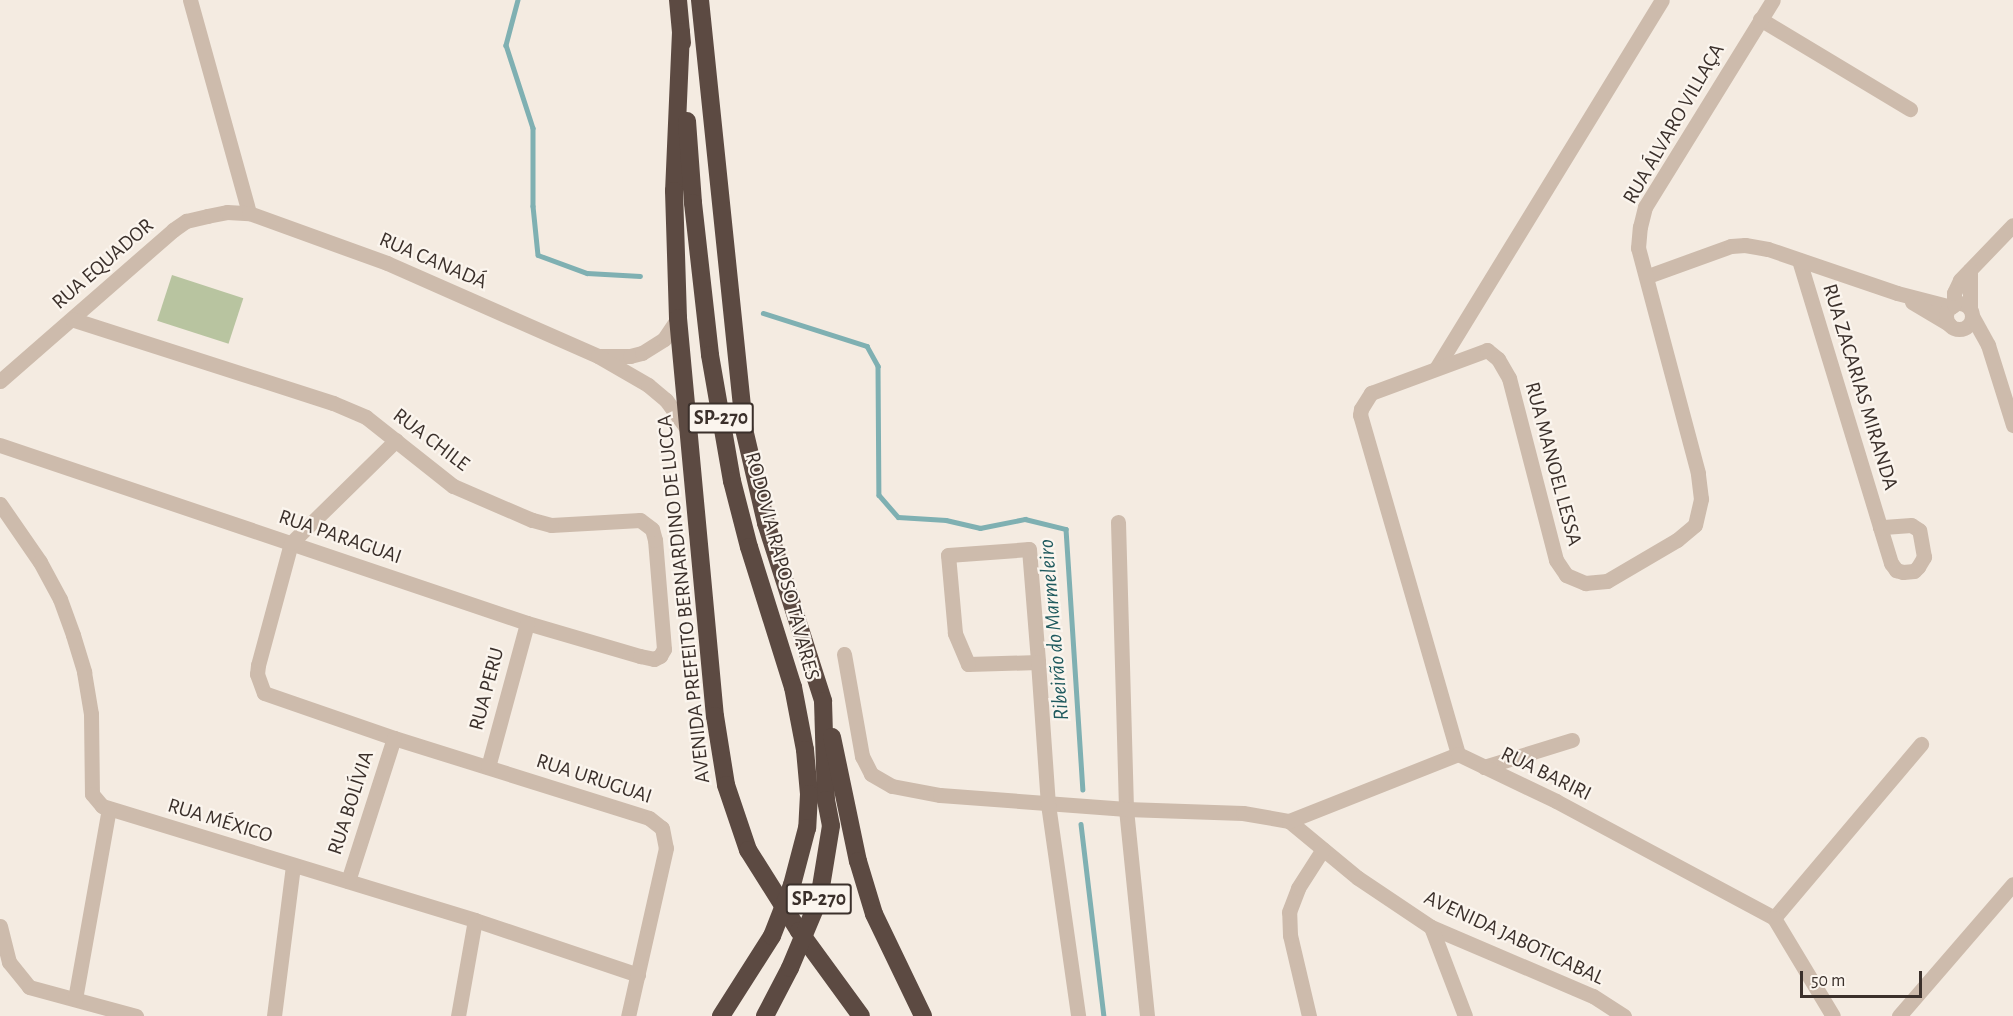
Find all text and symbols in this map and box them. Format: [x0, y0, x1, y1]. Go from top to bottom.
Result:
street label: RUA ÁLVARO VILLAÇA [1618, 39, 1730, 209]
street label: RUA EQUADOR [47, 213, 159, 315]
street label: RUA CANADÁ [375, 227, 491, 295]
street label: RUA ZACARIAS MIRANDA [1817, 281, 1903, 493]
street label: RUA MANOEL LESSA [1519, 379, 1587, 549]
road number: SP-270 [686, 401, 756, 435]
street label: RUA CHILE [388, 403, 474, 477]
street label: AVENIDA PREFEITO BERNARDINO DE LUCCA [652, 414, 716, 784]
street label: RODOVIA RAPOSO TAVARES [739, 449, 825, 683]
street label: RUA PARAGUAI [275, 504, 405, 570]
water label: Ribeirão do Marmeleiro [1033, 538, 1075, 722]
street label: RUA PERU [464, 645, 510, 733]
street label: RUA BARIRI [1497, 741, 1595, 807]
street label: RUA BOLÍVIA [322, 748, 380, 858]
street label: RUA URUGUAI [533, 748, 655, 810]
street label: RUA MÉXICO [165, 793, 275, 849]
road number: SP-270 [784, 882, 854, 916]
street label: AVENIDA JABOTICABAL [1420, 885, 1608, 991]
scale bar [1803, 959, 1924, 997]
text: 50 m [1811, 972, 1845, 990]

